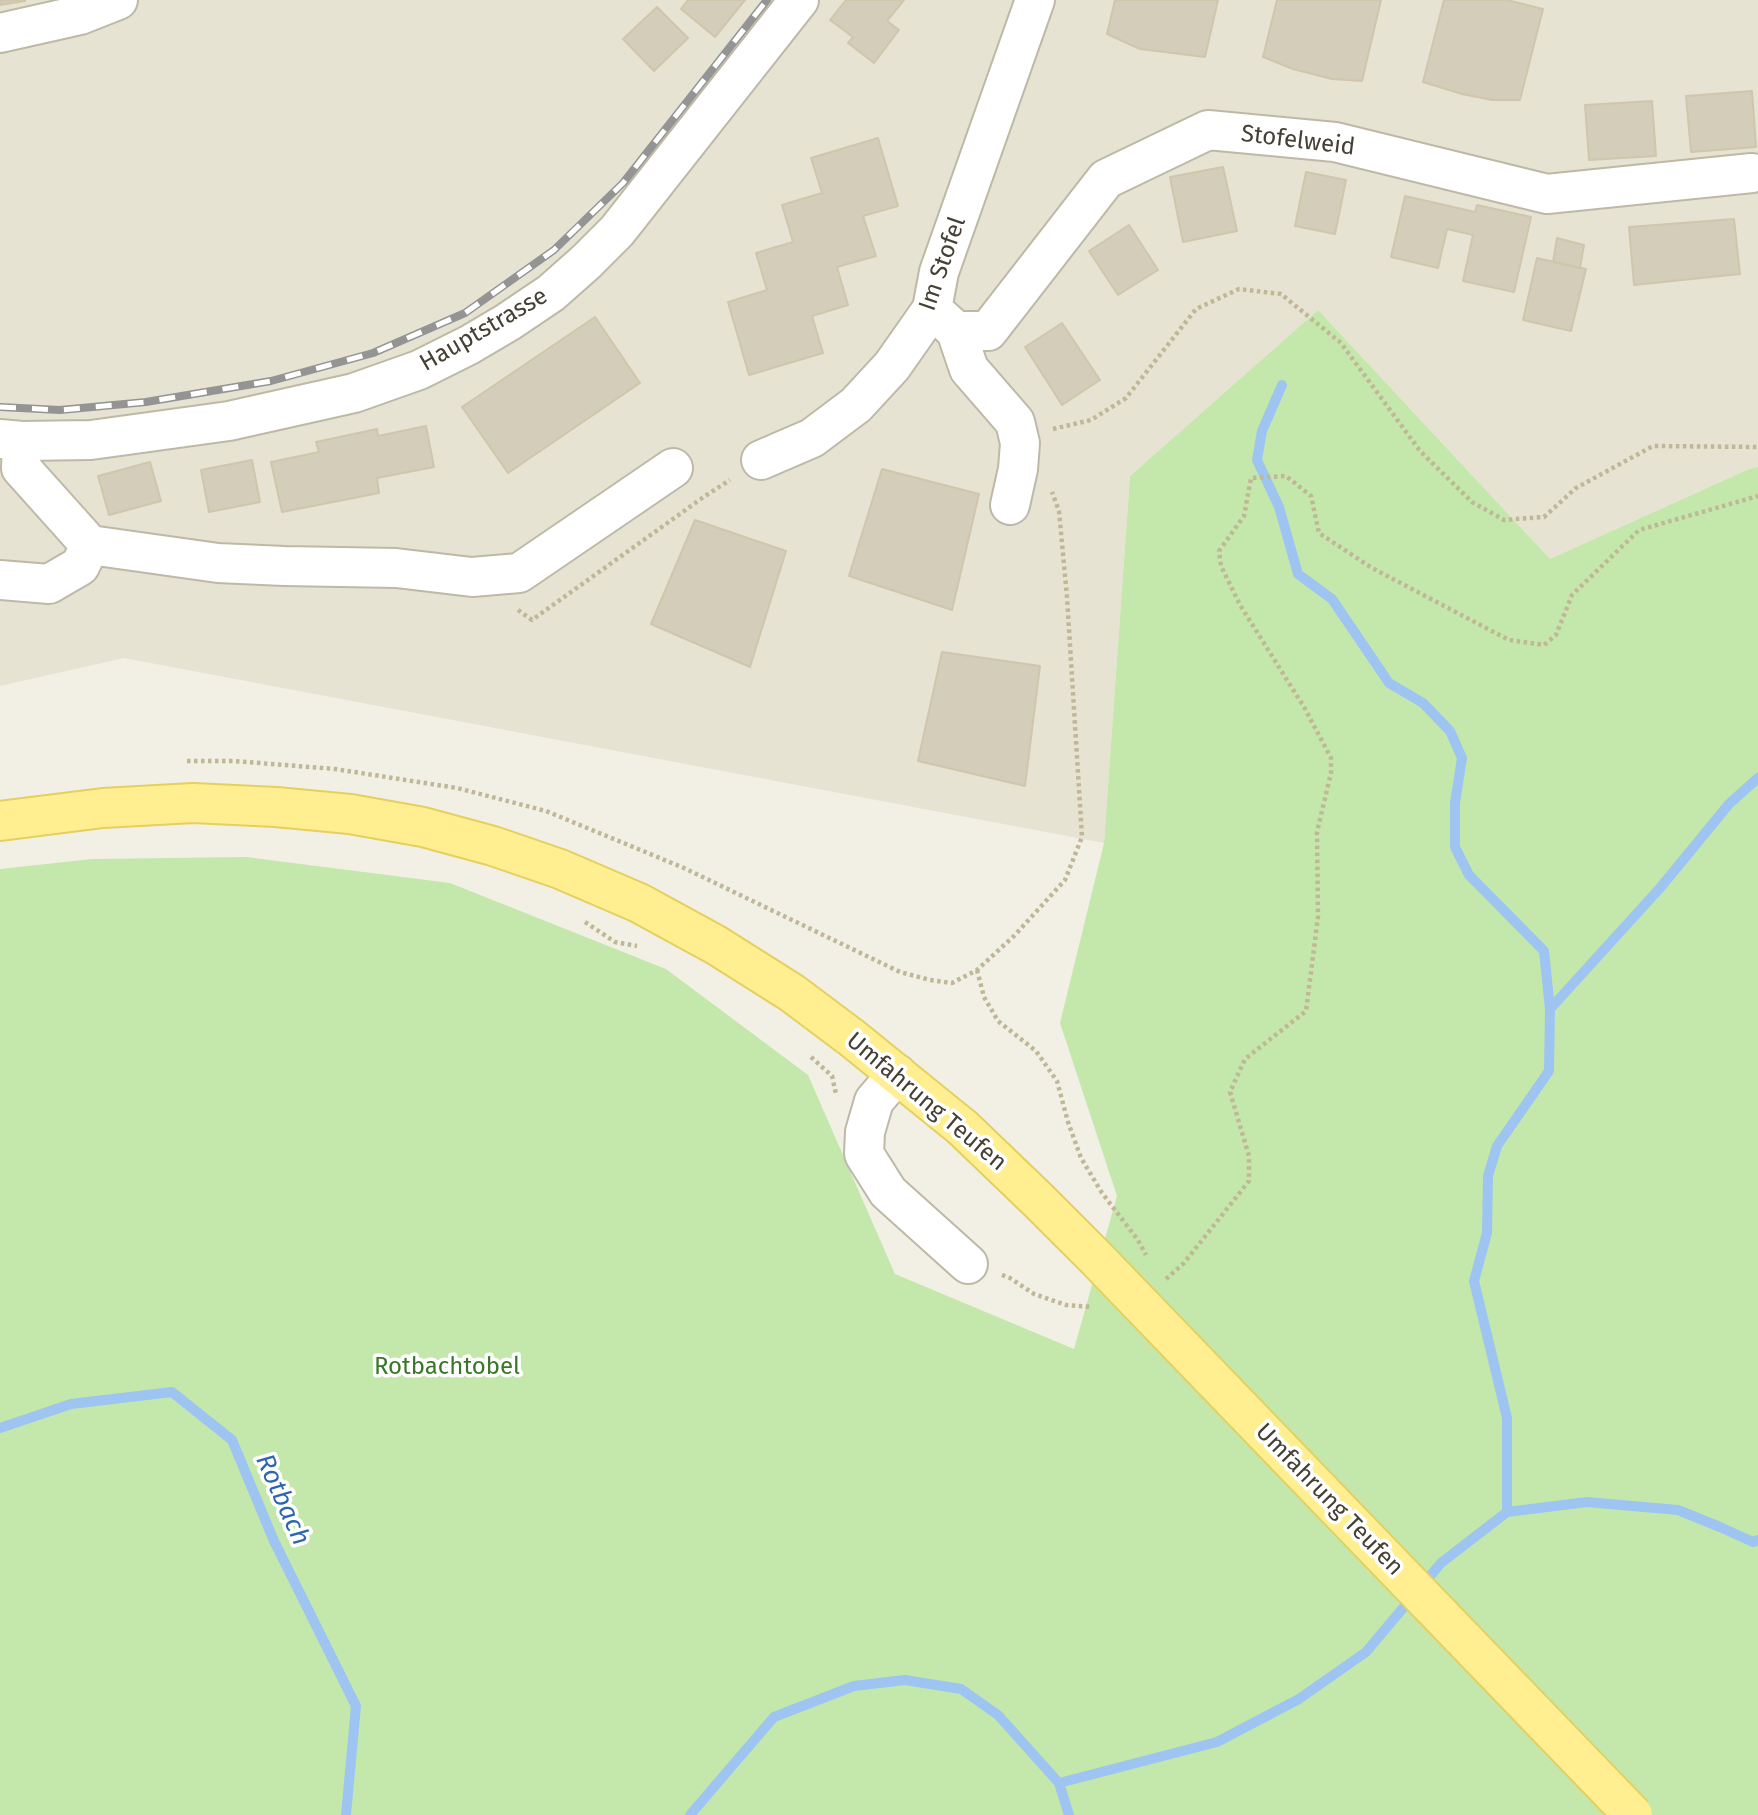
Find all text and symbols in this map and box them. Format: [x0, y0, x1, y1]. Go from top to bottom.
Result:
street label: Stofelweid [1239, 120, 1357, 162]
street label: Im Stofel [914, 213, 972, 315]
street label: Hauptstrasse [415, 282, 553, 378]
street label: Umfahrung Teufen [840, 1027, 1012, 1177]
park label: Rotbachtobel [374, 1353, 520, 1381]
street label: Umfahrung Teufen [1249, 1418, 1409, 1582]
water label: Rotbach [248, 1449, 316, 1551]

